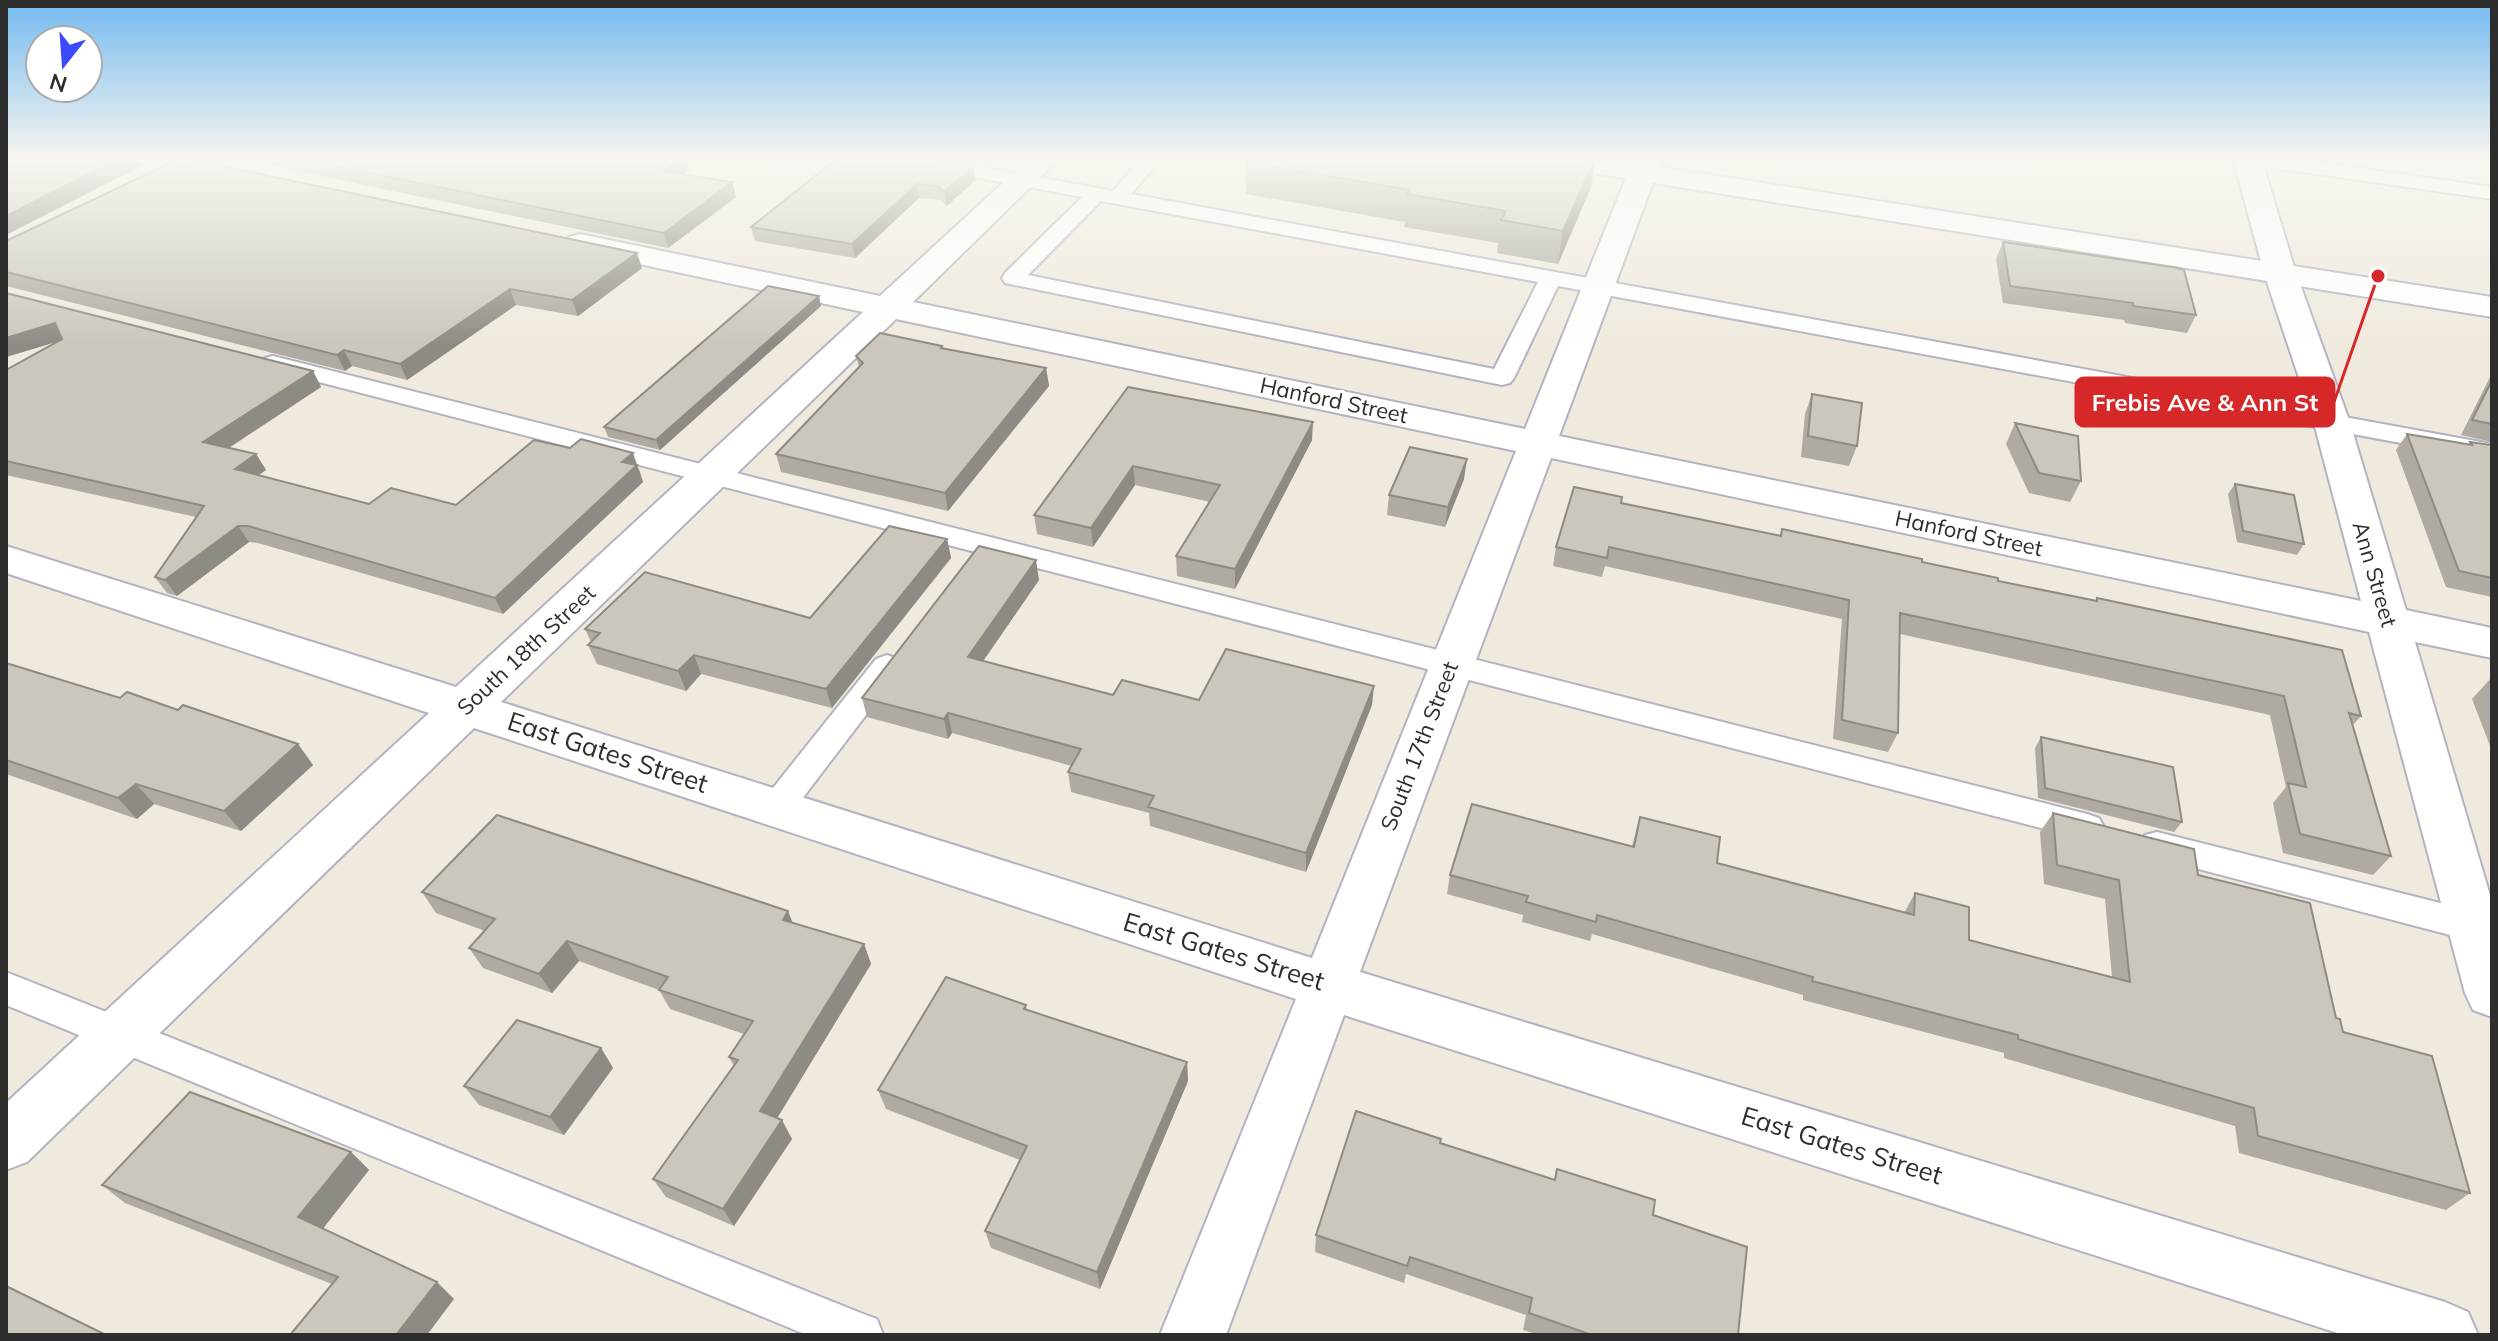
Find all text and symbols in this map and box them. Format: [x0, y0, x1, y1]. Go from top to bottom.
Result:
north arrow [24, 24, 104, 104]
text: N [46, 67, 70, 99]
street label: Hanford Street [1258, 371, 1411, 429]
callout: Frebis Ave & Ann St [2076, 378, 2334, 426]
text: Frebis Ave & Ann St [2092, 387, 2318, 417]
street label: Hanford Street [1893, 504, 2046, 562]
street label: Ann Street [2347, 518, 2403, 630]
street label: South 18th Street [451, 579, 601, 721]
street label: South 17th Street [1374, 657, 1464, 835]
street label: East Gates Street [504, 704, 712, 800]
street label: East Gates Street [1119, 905, 1329, 997]
street label: East Gates Street [1737, 1099, 1947, 1191]

